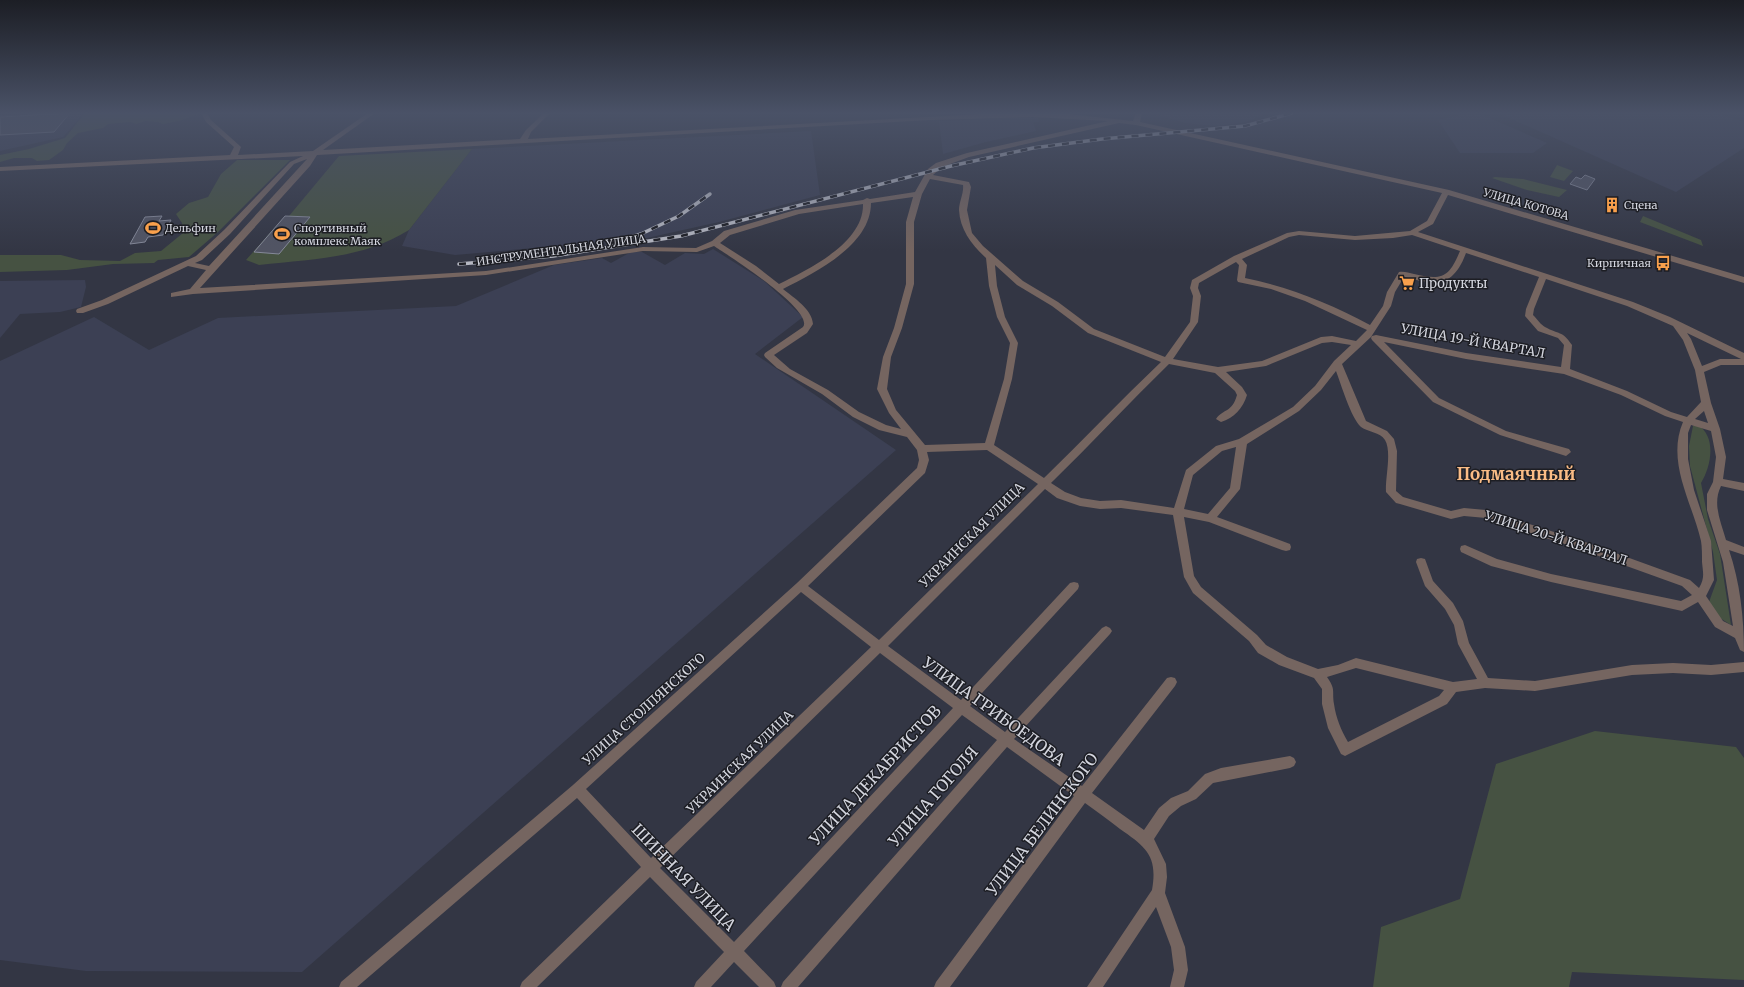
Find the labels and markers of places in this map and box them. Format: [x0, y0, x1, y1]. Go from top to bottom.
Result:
building icon: Сцена [1603, 196, 1621, 214]
place label: Сцена [1624, 198, 1658, 212]
sports icon: Дельфин [144, 219, 162, 237]
place label: Дельфин [165, 221, 216, 235]
place label: Спортивный комплекс Маяк [294, 221, 381, 248]
sports icon: Спортивный комплекс Маяк [273, 225, 291, 243]
bus stop icon: Кирпичная [1654, 254, 1672, 272]
place label: Кирпичная [1587, 256, 1651, 270]
supermarket icon: Продукты [1398, 274, 1416, 292]
place label: Продукты [1419, 275, 1487, 292]

